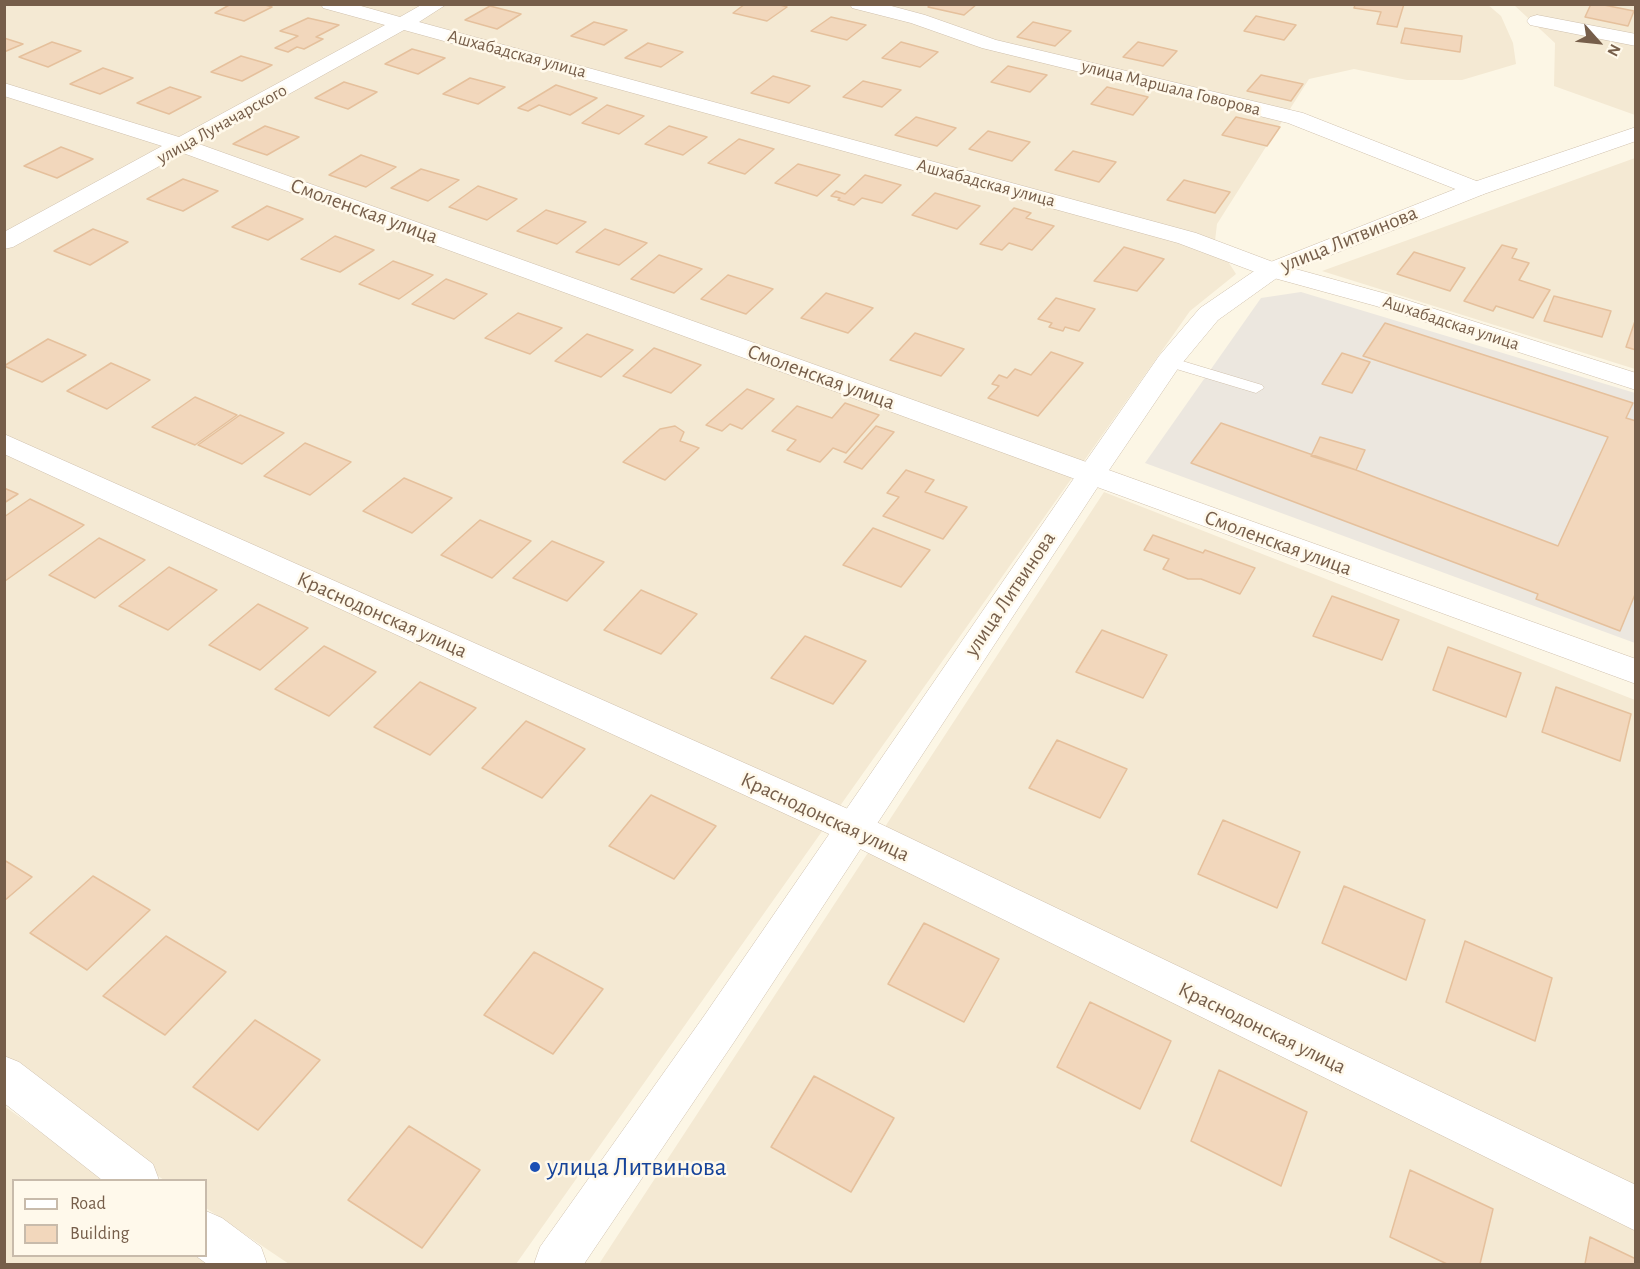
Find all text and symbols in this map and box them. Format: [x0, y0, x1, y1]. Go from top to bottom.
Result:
north arrow [1568, 12, 1628, 72]
street label: Ашхабадская улица [445, 25, 589, 83]
text: N [1604, 42, 1624, 59]
street label: улица Маршала Говорова [1079, 55, 1263, 121]
street label: улица Луначарского [153, 79, 291, 169]
street label: Ашхабадская улица [914, 154, 1058, 212]
street label: Смоленская улица [287, 173, 441, 249]
street label: улица Литвинова [1277, 200, 1421, 278]
street label: Ашхабадская улица [1380, 291, 1522, 355]
street label: Смоленская улица [744, 339, 898, 415]
street label: Смоленская улица [1201, 505, 1355, 581]
street label: улица Литвинова [959, 527, 1061, 661]
street label: Краснодонская улица [293, 566, 471, 664]
street label: Краснодонская улица [736, 767, 914, 867]
street label: Краснодонская улица [1174, 976, 1350, 1080]
place label: улица Литвинова [547, 1151, 727, 1183]
marker: улица Литвинова [528, 1160, 542, 1174]
legend [12, 1179, 207, 1257]
text: Road [70, 1195, 106, 1213]
text: Building [70, 1225, 129, 1243]

